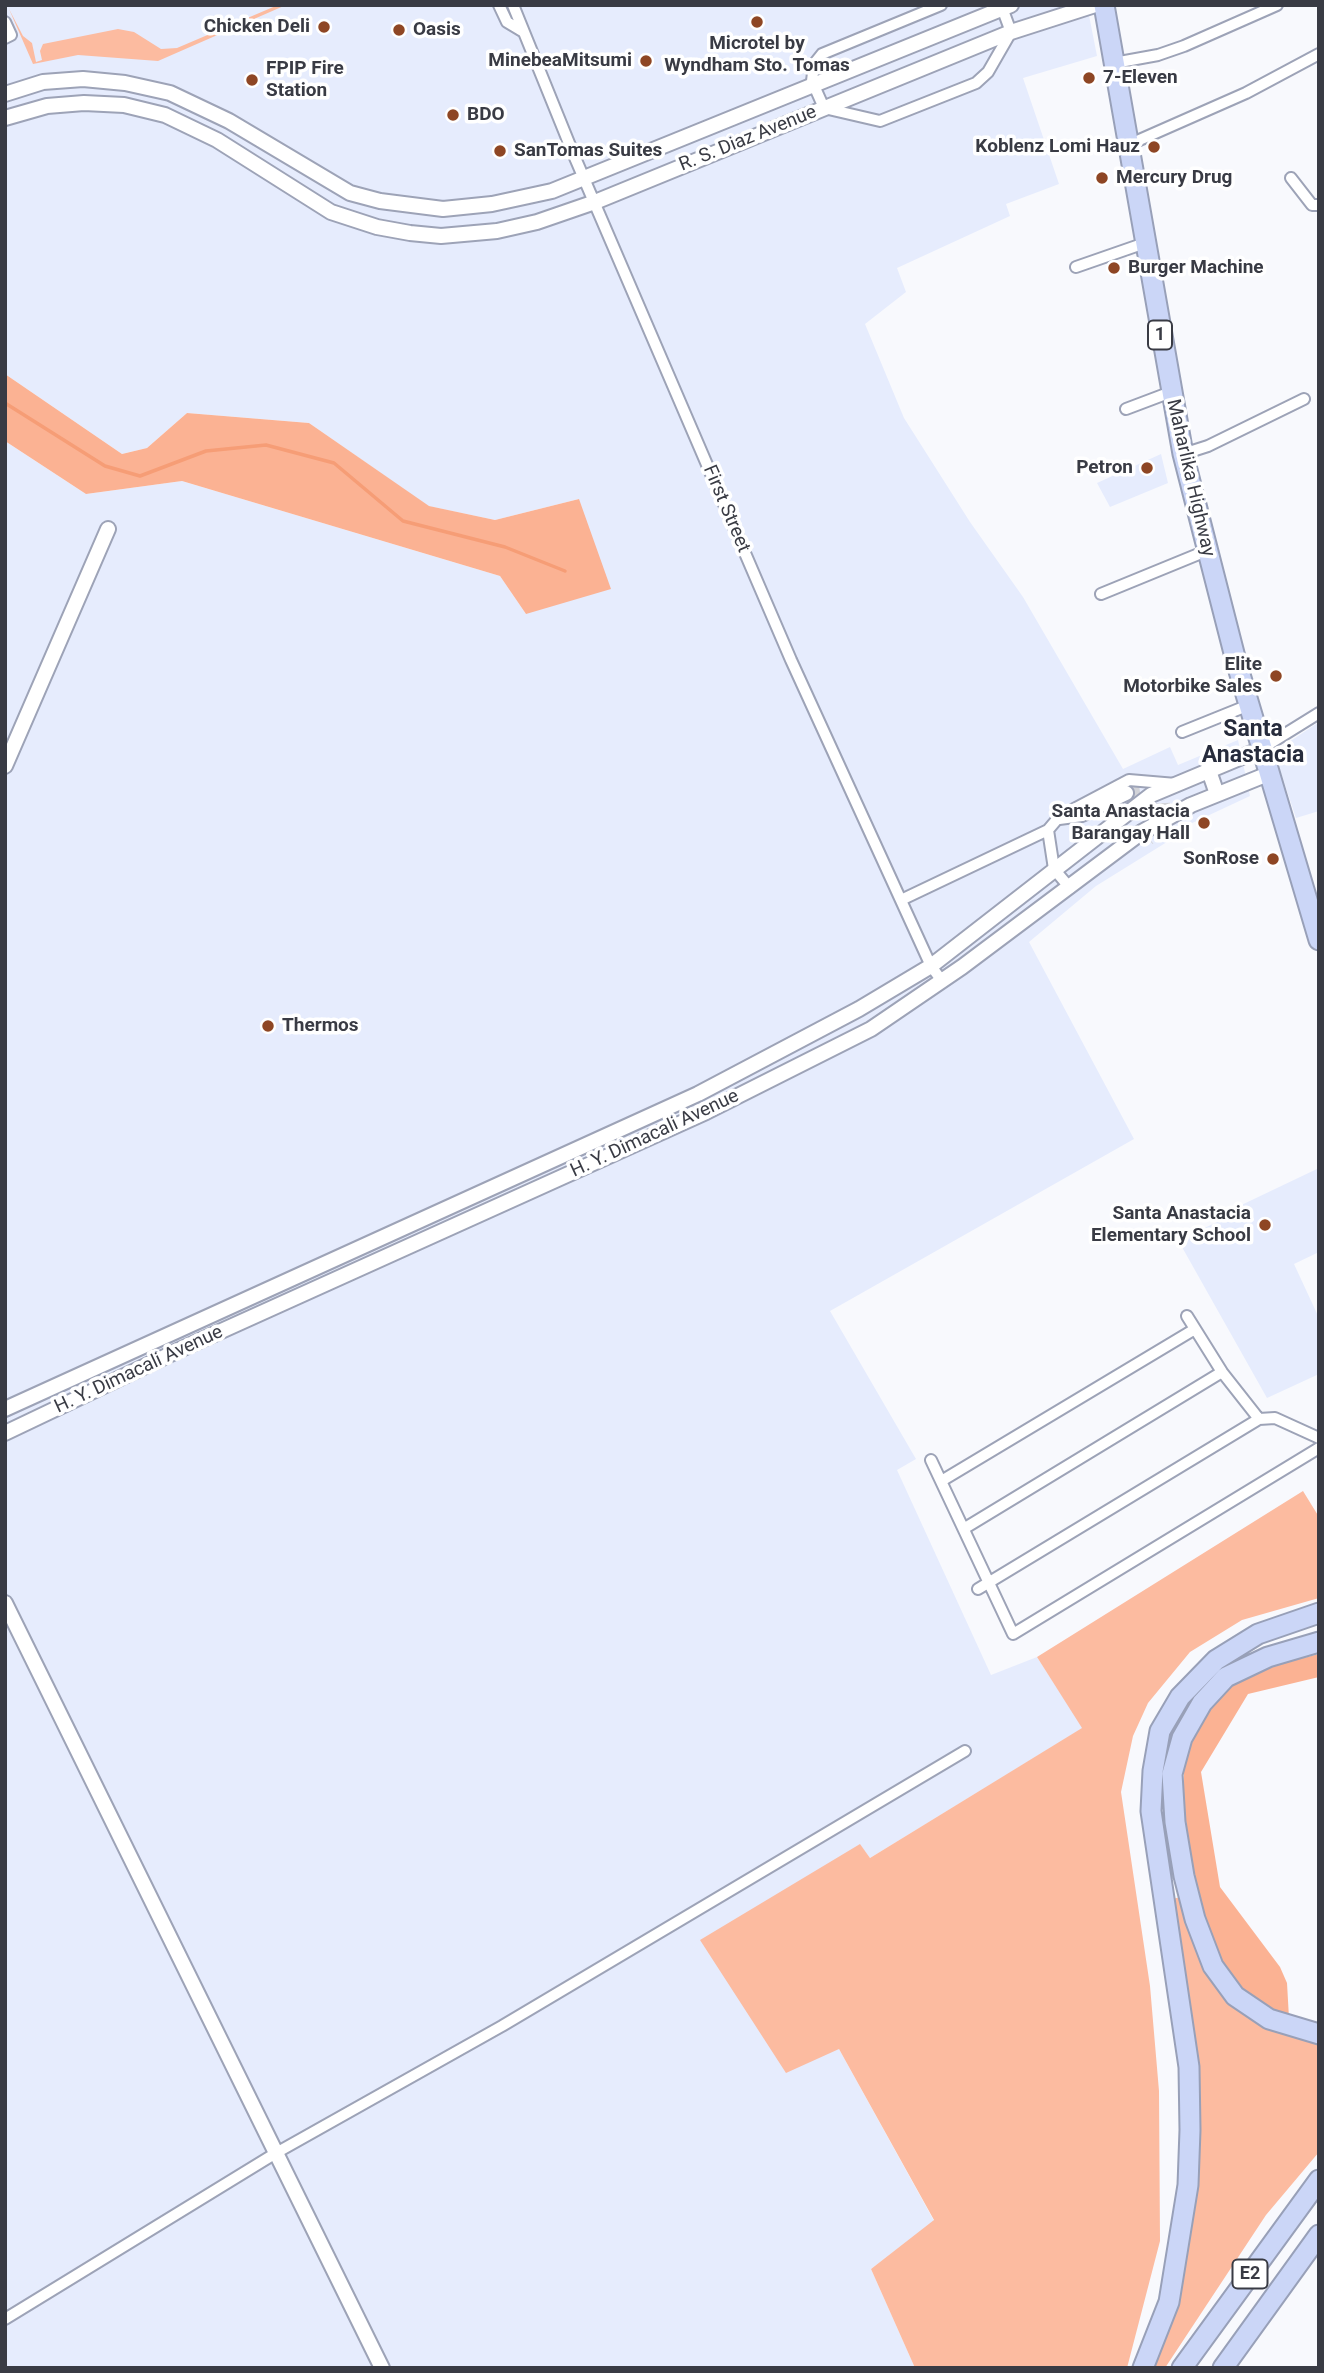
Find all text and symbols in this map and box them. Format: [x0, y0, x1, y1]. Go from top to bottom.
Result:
marker: Microtel by Wyndham Sto. Tomas [749, 14, 765, 30]
place label: Chicken Deli [204, 16, 310, 38]
marker: Chicken Deli [316, 19, 332, 35]
place label: Oasis [413, 19, 461, 41]
marker: Oasis [391, 22, 407, 38]
place label: Microtel by Wyndham Sto. Tomas [664, 33, 850, 77]
place label: MinebeaMitsumi [488, 50, 632, 72]
marker: MinebeaMitsumi [638, 53, 654, 69]
place label: FPIP Fire Station [266, 58, 344, 102]
place label: 7-Eleven [1103, 67, 1178, 89]
marker: 7-Eleven [1081, 70, 1097, 86]
marker: FPIP Fire Station [244, 72, 260, 88]
street label: R. S. Diaz Avenue [676, 101, 820, 177]
place label: BDO [467, 104, 505, 126]
marker: BDO [445, 107, 461, 123]
place label: Koblenz Lomi Hauz [975, 136, 1140, 158]
marker: Koblenz Lomi Hauz [1146, 139, 1162, 155]
place label: SanTomas Suites [514, 140, 662, 162]
marker: SanTomas Suites [492, 143, 508, 159]
place label: Mercury Drug [1116, 167, 1232, 189]
marker: Mercury Drug [1094, 170, 1110, 186]
place label: Burger Machine [1128, 257, 1264, 279]
marker: Burger Machine [1106, 260, 1122, 276]
road number: 1 [1148, 320, 1172, 349]
street label: Maharlika Highway [1161, 397, 1219, 559]
place label: Petron [1076, 457, 1133, 479]
marker: Petron [1139, 460, 1155, 476]
street label: First Street [697, 462, 755, 556]
place label: Elite Motorbike Sales [1123, 654, 1262, 698]
marker: Elite Motorbike Sales [1268, 668, 1284, 684]
district label: Santa Anastacia [1202, 716, 1304, 770]
place label: Santa Anastacia Barangay Hall [1051, 801, 1190, 845]
marker: Santa Anastacia Barangay Hall [1196, 815, 1212, 831]
place label: SonRose [1183, 848, 1259, 870]
marker: SonRose [1265, 851, 1281, 867]
place label: Thermos [282, 1015, 359, 1037]
marker: Thermos [260, 1018, 276, 1034]
street label: H. Y. Dimacali Avenue [567, 1085, 743, 1183]
place label: Santa Anastacia Elementary School [1091, 1203, 1251, 1247]
marker: Santa Anastacia Elementary School [1257, 1217, 1273, 1233]
street label: H. Y. Dimacali Avenue [51, 1321, 227, 1419]
road number: E2 [1232, 2260, 1268, 2288]

